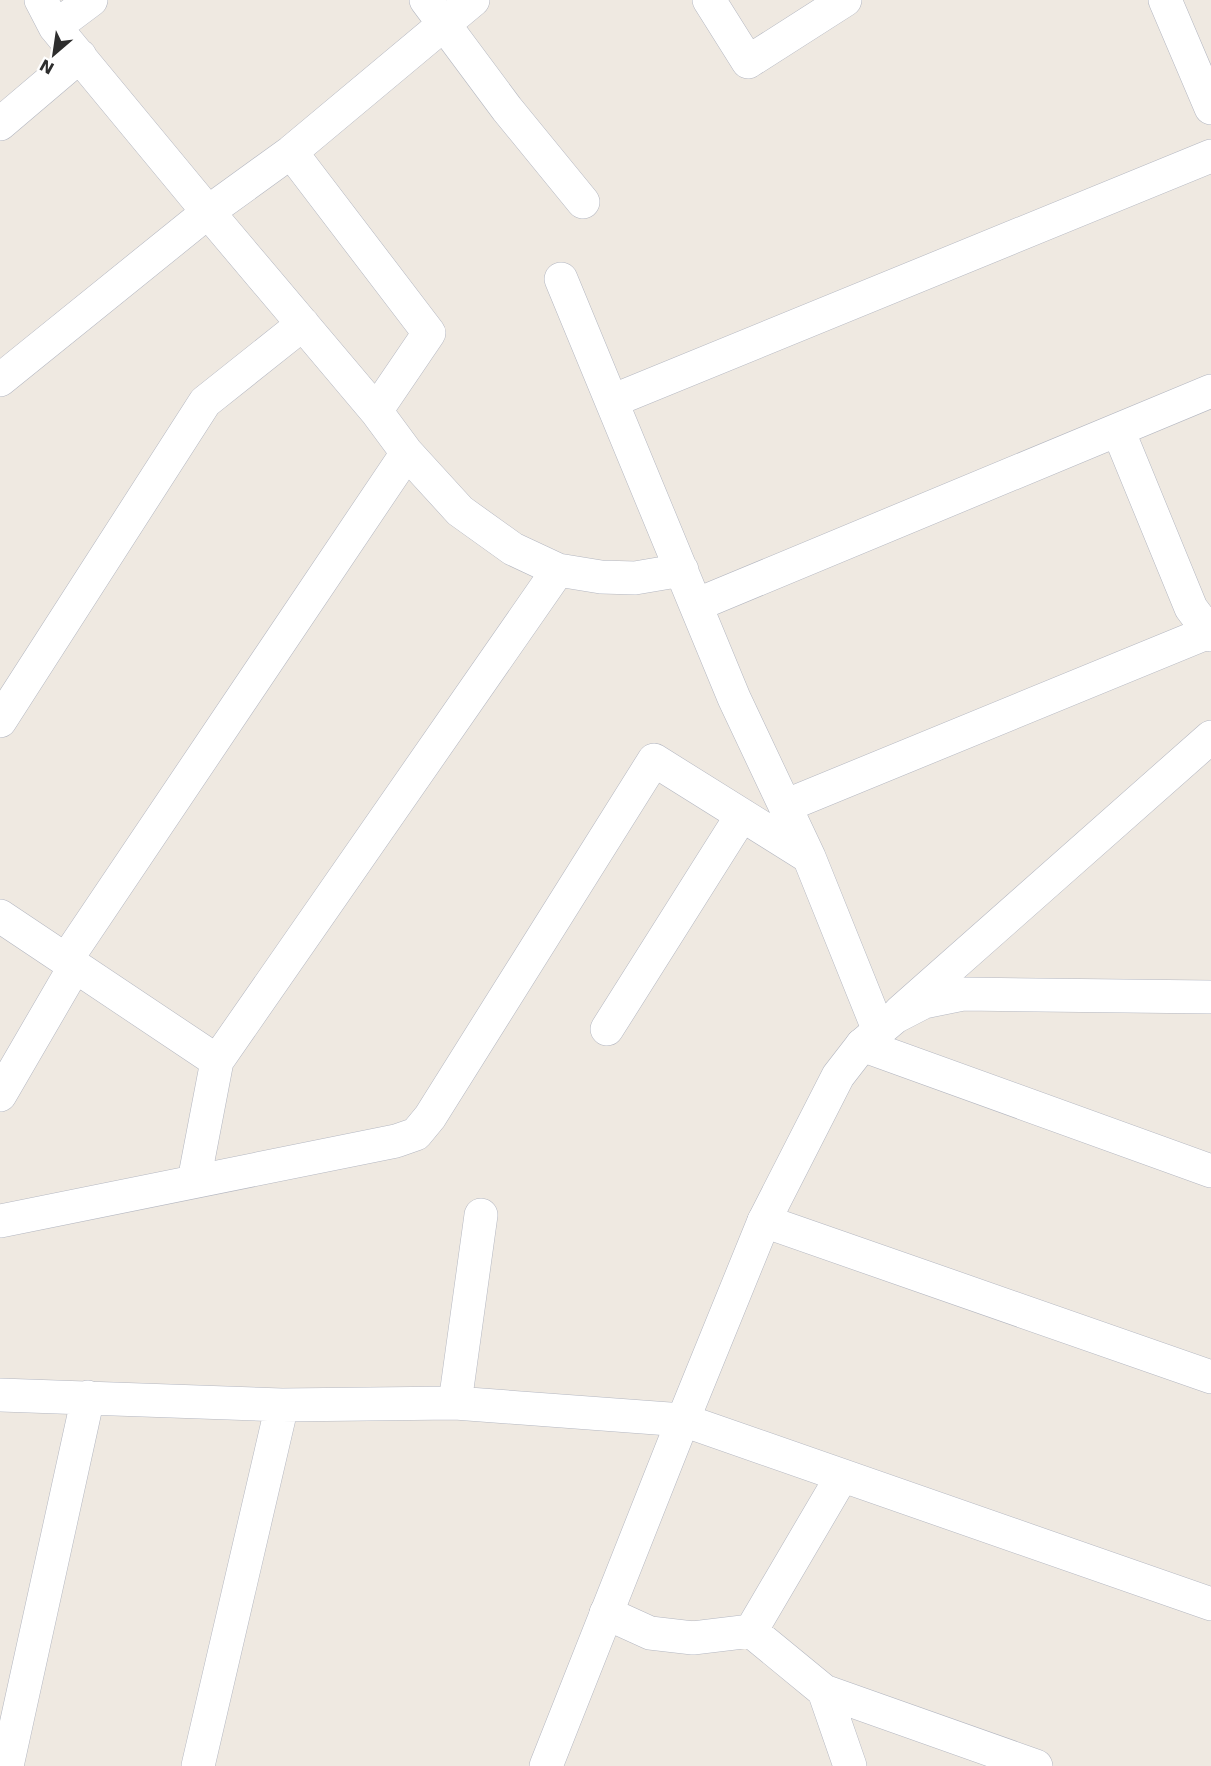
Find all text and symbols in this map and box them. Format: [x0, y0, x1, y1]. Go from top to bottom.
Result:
north arrow [24, 24, 84, 84]
text: N [37, 55, 57, 78]

